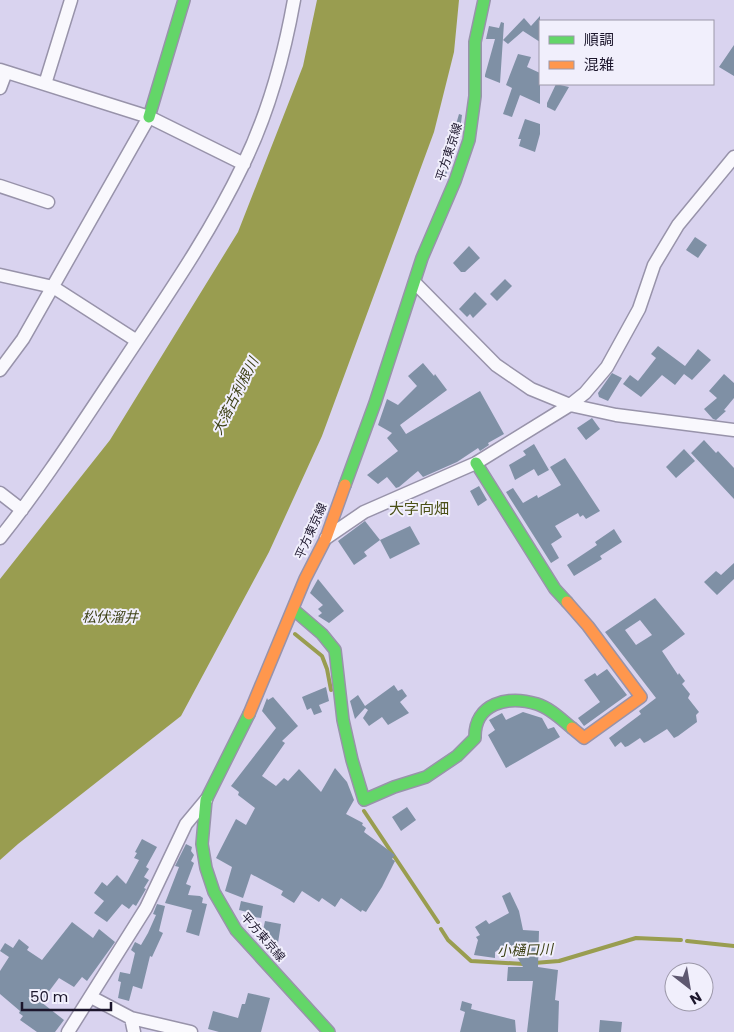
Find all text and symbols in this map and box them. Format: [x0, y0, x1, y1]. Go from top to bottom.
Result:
legend [539, 20, 714, 85]
text: 順調 [584, 29, 614, 50]
text: 混雑 [584, 54, 614, 75]
street label: 平方東京線 [431, 121, 466, 183]
water label: 大落古利根川 [207, 352, 264, 438]
district label: 大字向畑 [389, 498, 449, 519]
street label: 平方東京線 [291, 500, 331, 562]
water label: 松伏溜井 [82, 607, 140, 627]
street label: 平方東京線 [237, 908, 289, 965]
water label: 小樋口川 [497, 939, 555, 961]
north arrow [664, 962, 714, 1012]
scale bar [22, 980, 111, 1012]
text: 50 m [30, 986, 68, 1007]
text: N [686, 987, 705, 1009]

